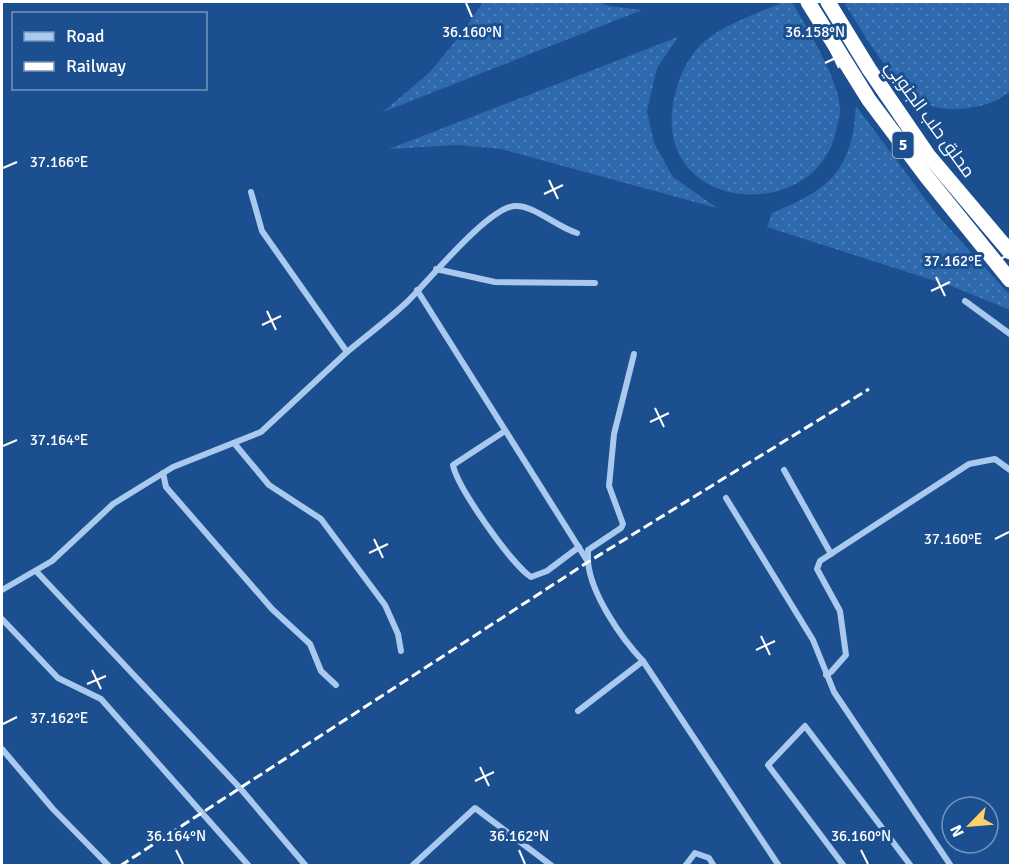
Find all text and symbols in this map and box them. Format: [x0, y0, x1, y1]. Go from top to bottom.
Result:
legend [12, 12, 207, 90]
text: 36.160°N [442, 23, 502, 41]
text: 36.158°N [785, 23, 845, 41]
text: Road [66, 25, 105, 47]
text: Railway [66, 55, 127, 77]
street label: محلق حلب الجنوبي [878, 56, 980, 184]
road number: 5 [892, 132, 914, 158]
text: 37.166°E [30, 153, 88, 171]
text: 37.162°E [924, 252, 982, 270]
text: 37.164°E [30, 431, 88, 449]
text: 37.160°E [924, 530, 982, 548]
text: 37.162°E [30, 709, 88, 727]
north arrow [940, 795, 1000, 855]
text: N [946, 822, 969, 840]
text: 36.164°N [146, 827, 206, 845]
text: 36.162°N [489, 827, 549, 845]
text: 36.160°N [831, 827, 891, 845]

